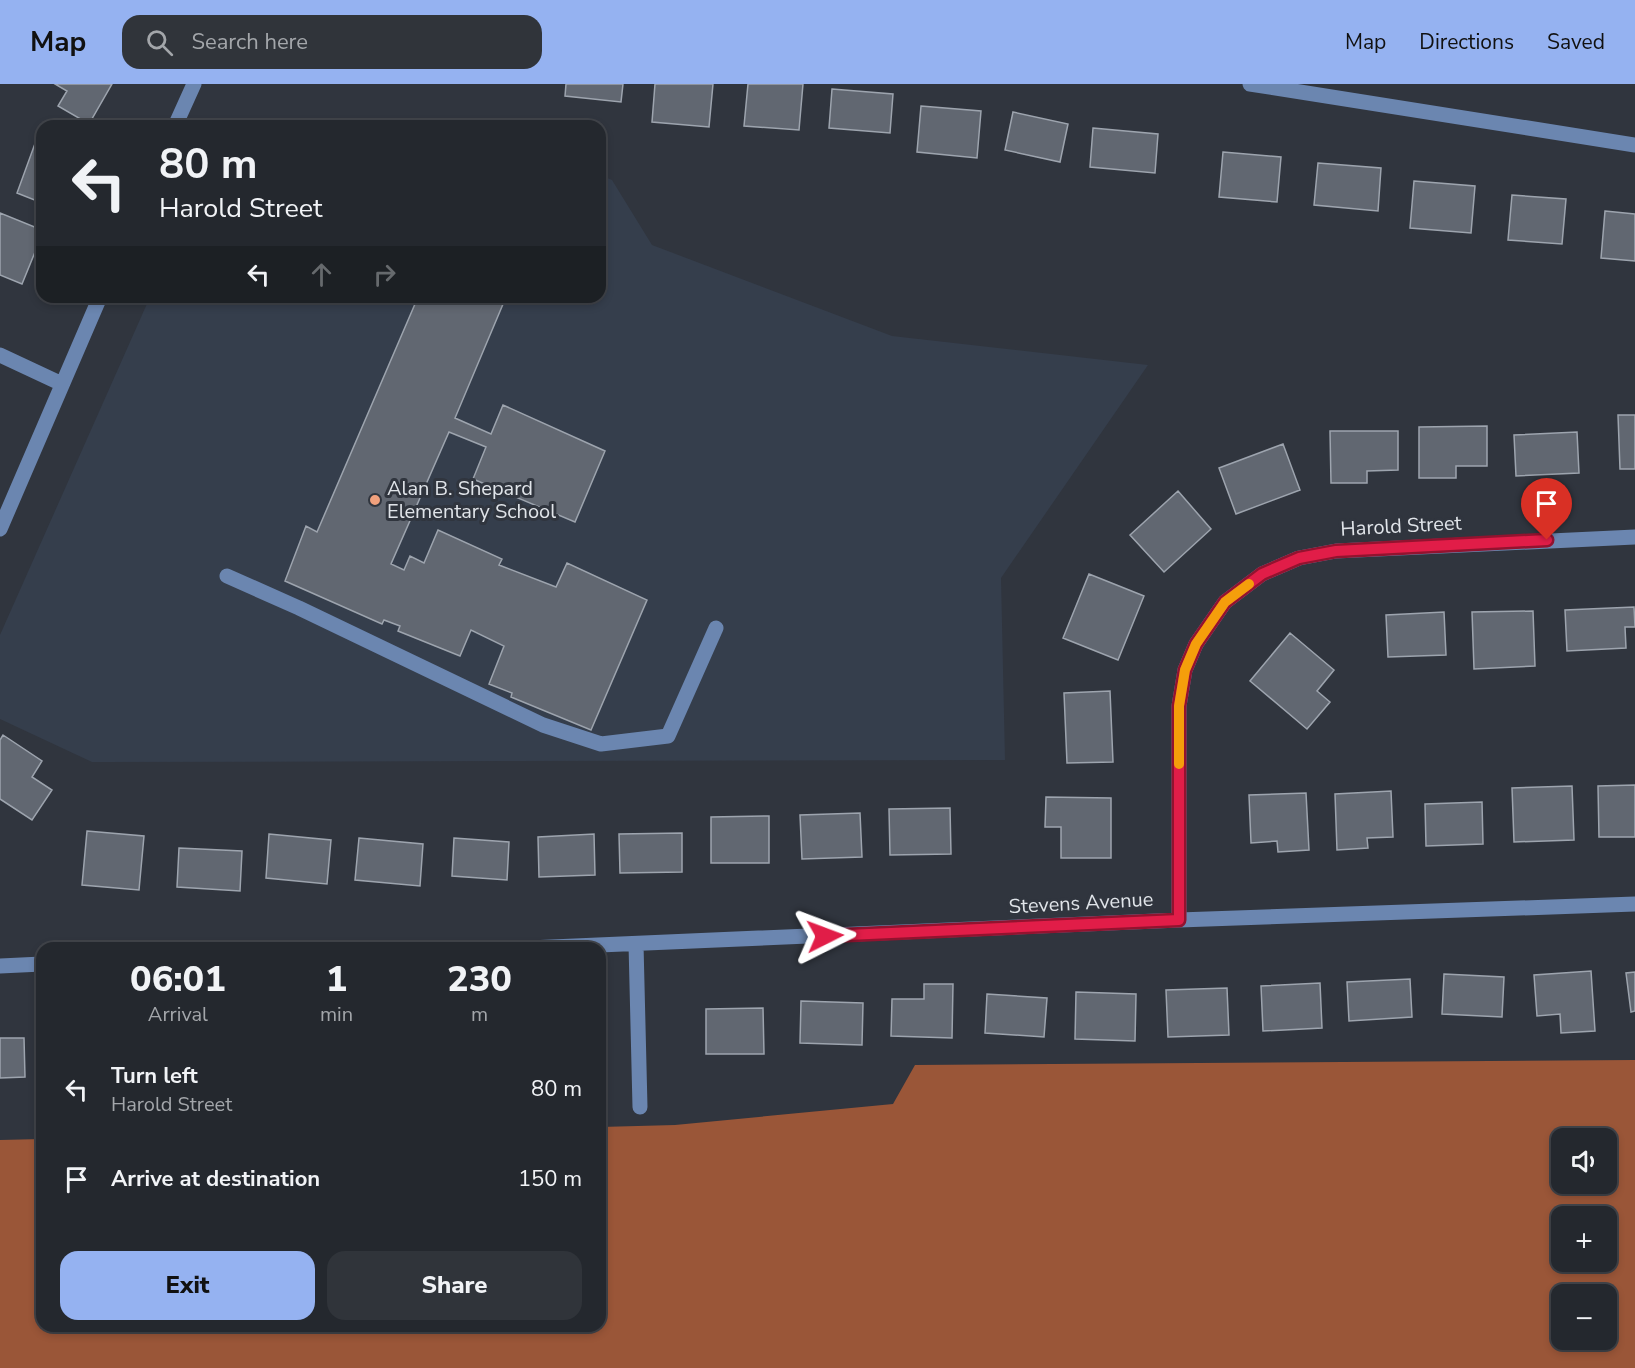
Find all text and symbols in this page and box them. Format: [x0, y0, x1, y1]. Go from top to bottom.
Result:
search box [122, 15, 542, 69]
text: Map [30, 23, 86, 61]
icon: search [143, 26, 176, 59]
text: Search here [191, 27, 308, 57]
text: Map [1345, 28, 1386, 56]
text: Directions [1419, 28, 1514, 56]
text: Saved [1547, 28, 1605, 56]
text: 80 m [159, 136, 258, 193]
icon: left [60, 144, 138, 222]
text: Harold Street [159, 190, 323, 227]
icon: left [242, 258, 275, 291]
icon: ahead [305, 258, 338, 291]
icon: right [368, 258, 401, 291]
place label: Alan B. Shepard Elementary School [387, 475, 556, 525]
pin [1521, 478, 1572, 540]
icon: arrive [1530, 487, 1563, 520]
marker: Alan B. Shepard Elementary School [368, 493, 382, 507]
street label: Harold Street [1340, 509, 1463, 543]
street label: Stevens Avenue [1008, 886, 1154, 920]
position arrow [793, 904, 857, 968]
text: 06:01 [130, 955, 226, 1004]
text: 1 [326, 955, 347, 1004]
text: 230 [447, 955, 512, 1004]
text: Arrival [148, 1001, 208, 1028]
text: min [320, 1001, 353, 1028]
text: m [471, 1001, 488, 1028]
text: Turn left [111, 1061, 198, 1091]
icon: left [60, 1073, 93, 1106]
text: 80 m [531, 1074, 582, 1104]
text: Harold Street [111, 1091, 232, 1118]
map controls [1551, 1128, 1617, 1350]
button: sound [1551, 1128, 1617, 1194]
icon: arrive [60, 1163, 93, 1196]
text: Arrive at destination [111, 1164, 320, 1194]
text: 150 m [518, 1164, 582, 1194]
button: + [1551, 1206, 1617, 1272]
button: Exit [60, 1251, 315, 1320]
button: Share [327, 1251, 582, 1320]
button: − [1551, 1284, 1617, 1350]

